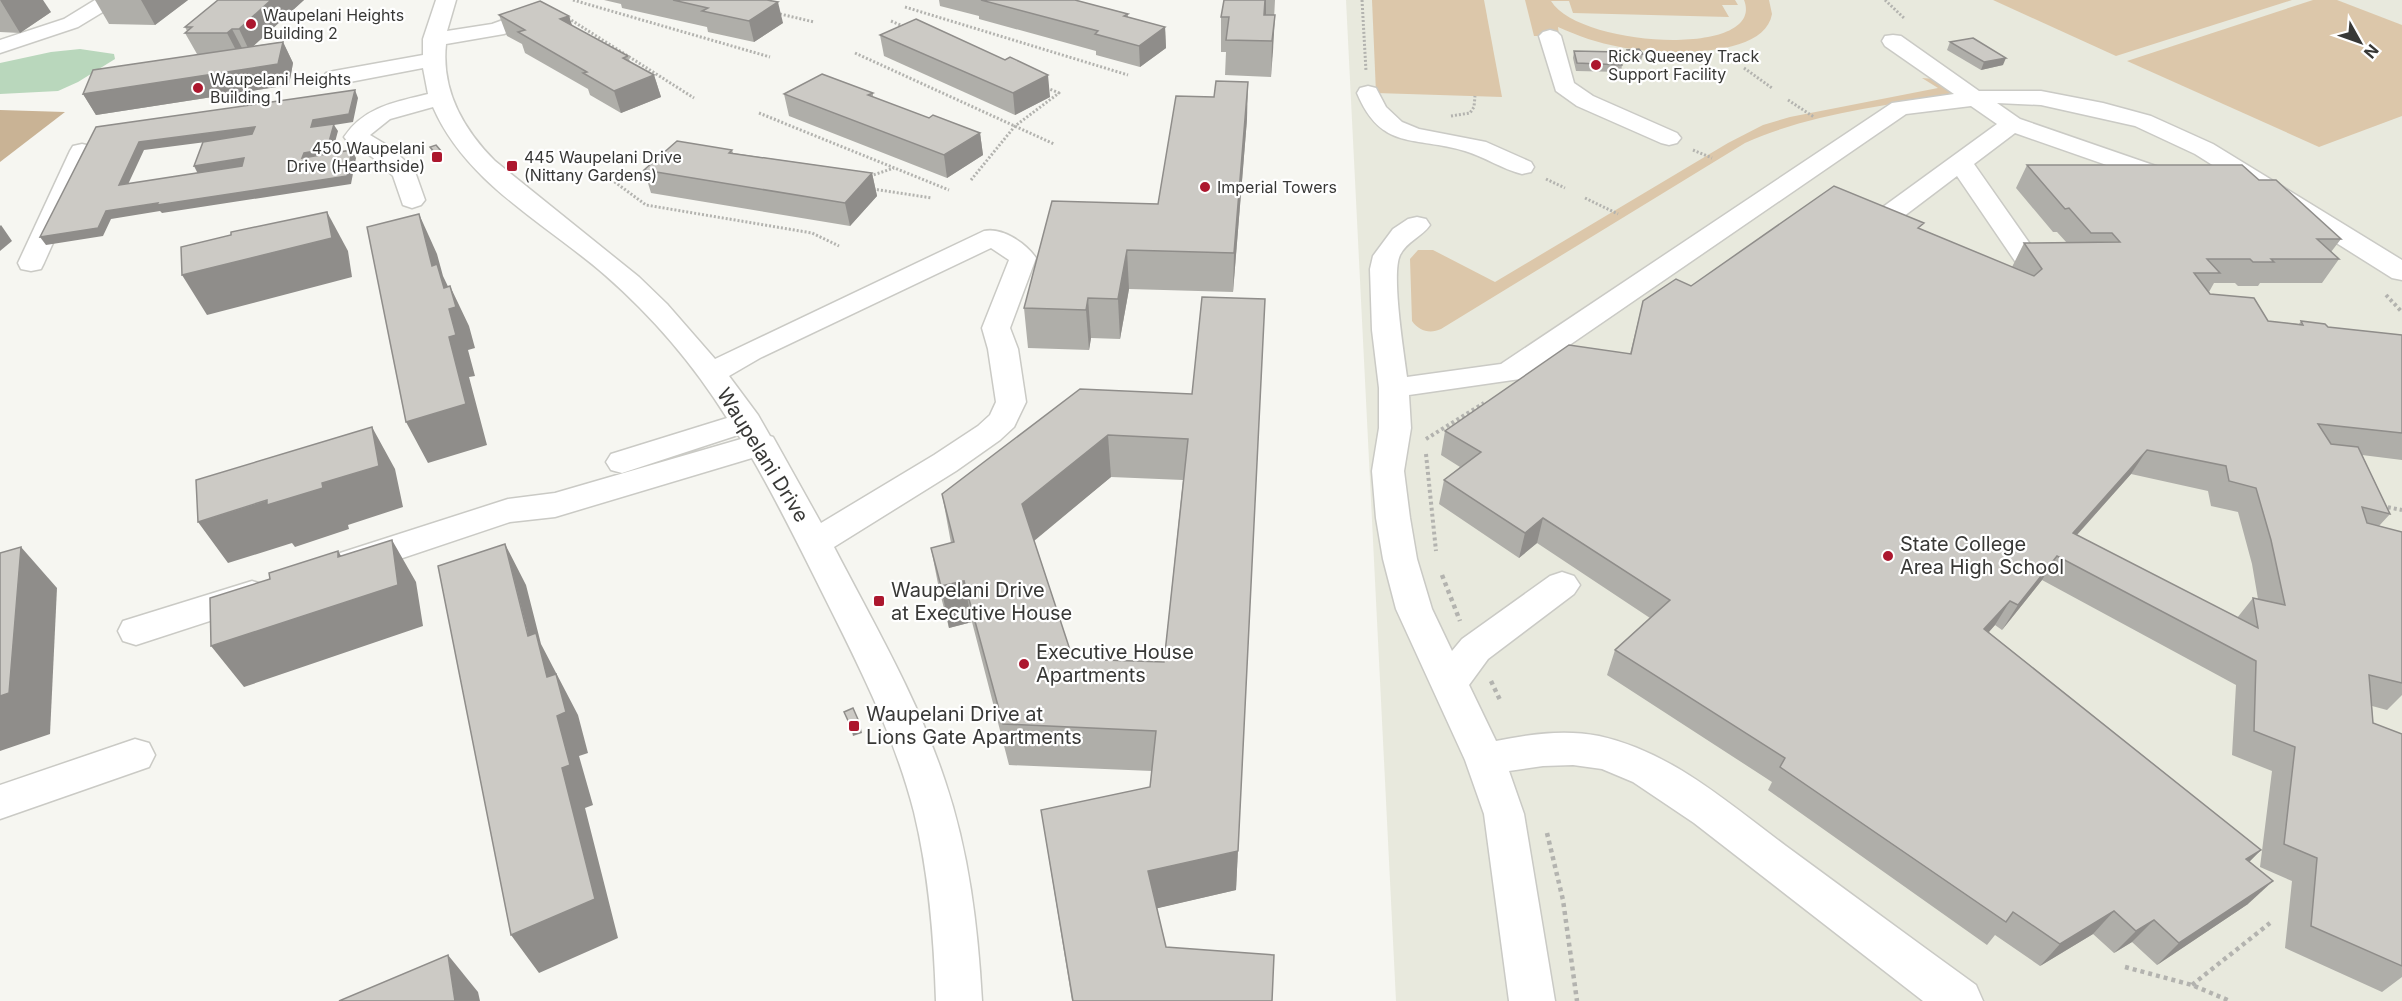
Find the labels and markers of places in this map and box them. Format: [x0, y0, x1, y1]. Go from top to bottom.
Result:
place label: Waupelani Heights Building 2 [263, 5, 404, 43]
marker: Waupelani Heights Building 2 [244, 17, 258, 31]
place label: Rick Queeney Track Support Facility [1608, 46, 1759, 84]
marker: Rick Queeney Track Support Facility [1589, 58, 1603, 72]
place label: Waupelani Heights Building 1 [210, 69, 351, 107]
marker: Waupelani Heights Building 1 [191, 81, 205, 95]
place label: 450 Waupelani Drive (Hearthside) [287, 138, 425, 176]
place label: 445 Waupelani Drive (Nittany Gardens) [524, 147, 682, 185]
marker: 450 Waupelani Drive (Hearthside) [430, 150, 444, 164]
marker: 445 Waupelani Drive (Nittany Gardens) [505, 159, 519, 173]
place label: Imperial Towers [1217, 177, 1337, 197]
marker: Imperial Towers [1198, 180, 1212, 194]
place label: State College Area High School [1900, 532, 2064, 579]
marker: State College Area High School [1881, 549, 1895, 563]
place label: Waupelani Drive at Executive House [891, 578, 1072, 625]
marker: Waupelani Drive at Executive House [872, 594, 886, 608]
place label: Executive House Apartments [1036, 640, 1194, 687]
marker: Executive House Apartments [1017, 657, 1031, 671]
place label: Waupelani Drive at Lions Gate Apartments [866, 702, 1082, 749]
marker: Waupelani Drive at Lions Gate Apartments [847, 719, 861, 733]

